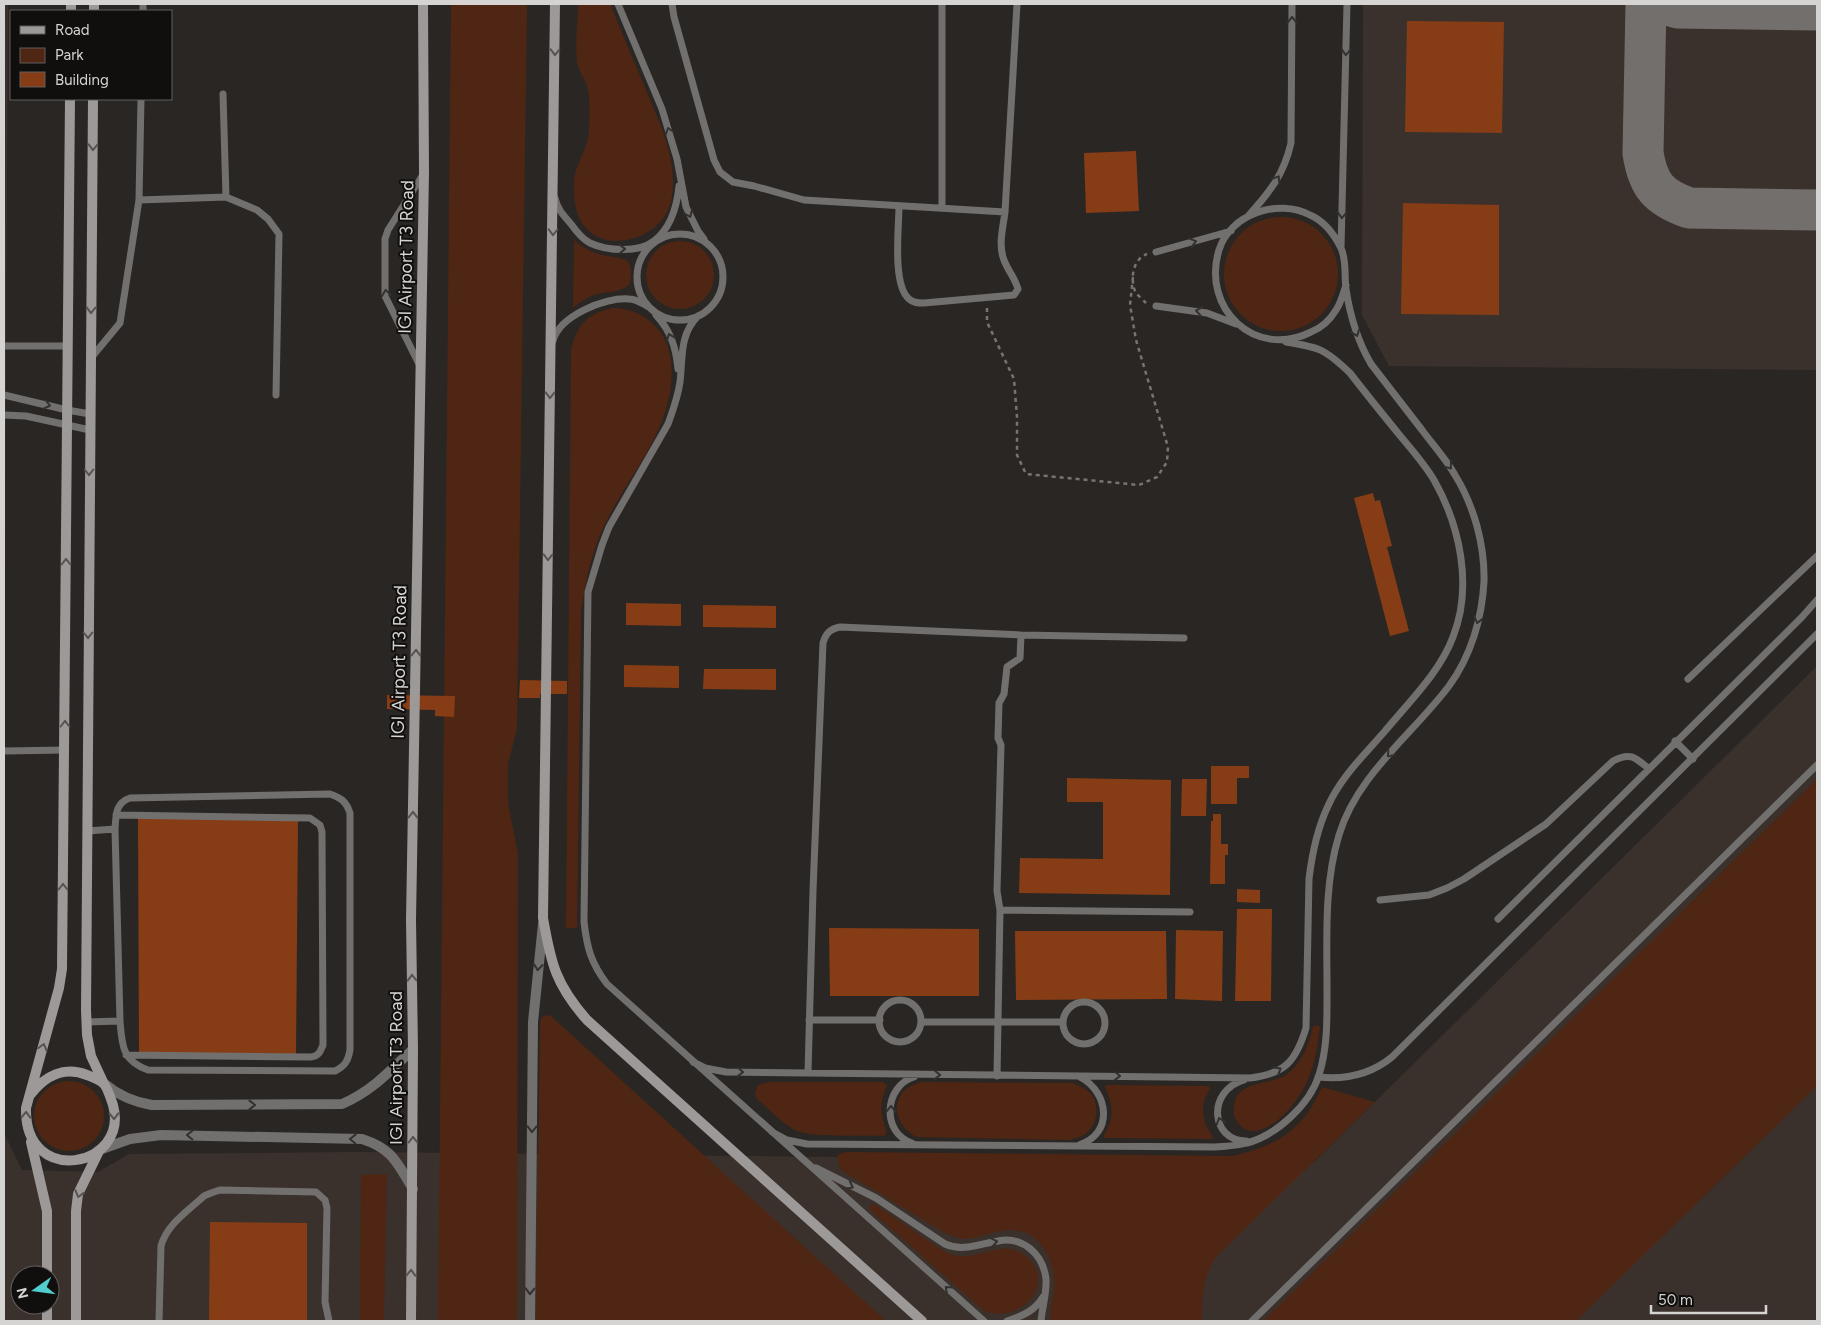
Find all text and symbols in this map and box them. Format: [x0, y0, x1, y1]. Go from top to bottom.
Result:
legend [10, 10, 172, 100]
one-way arrow [1287, 16, 1297, 24]
text: Road [55, 21, 90, 39]
text: Park [55, 46, 84, 64]
one-way arrow [550, 49, 560, 57]
one-way arrow [1341, 49, 1351, 57]
text: Building [55, 71, 109, 89]
one-way arrow [665, 127, 675, 135]
one-way arrow [88, 144, 98, 152]
one-way arrow [1271, 176, 1281, 185]
street label: IGI Airport T3 Road [394, 180, 418, 334]
one-way arrow [683, 209, 694, 218]
one-way arrow [1336, 211, 1347, 219]
one-way arrow [548, 229, 558, 237]
one-way arrow [1189, 238, 1197, 248]
one-way arrow [618, 244, 626, 254]
one-way arrow [381, 288, 392, 296]
one-way arrow [86, 306, 96, 314]
one-way arrow [1194, 306, 1202, 317]
one-way arrow [1350, 328, 1360, 337]
one-way arrow [666, 333, 676, 341]
one-way arrow [545, 392, 555, 399]
one-way arrow [42, 399, 51, 410]
one-way arrow [1443, 460, 1452, 469]
one-way arrow [84, 469, 94, 477]
one-way arrow [543, 554, 553, 562]
one-way arrow [61, 558, 71, 566]
street label: IGI Airport T3 Road [387, 585, 411, 739]
one-way arrow [1473, 616, 1484, 625]
one-way arrow [83, 632, 93, 639]
one-way arrow [411, 649, 421, 656]
one-way arrow [59, 720, 70, 728]
one-way arrow [1386, 749, 1395, 758]
one-way arrow [408, 811, 418, 819]
one-way arrow [58, 883, 68, 890]
one-way arrow [533, 963, 544, 971]
one-way arrow [406, 974, 417, 982]
street label: IGI Airport T3 Road [385, 991, 407, 1145]
one-way arrow [37, 1043, 48, 1051]
one-way arrow [1273, 1066, 1282, 1076]
one-way arrow [736, 1067, 744, 1077]
one-way arrow [934, 1070, 942, 1080]
one-way arrow [1114, 1071, 1122, 1081]
one-way arrow [249, 1100, 257, 1110]
one-way arrow [886, 1105, 896, 1112]
one-way arrow [21, 1111, 31, 1118]
one-way arrow [108, 1113, 119, 1121]
one-way arrow [1216, 1118, 1226, 1126]
one-way arrow [527, 1126, 537, 1133]
one-way arrow [186, 1130, 194, 1141]
one-way arrow [349, 1133, 357, 1144]
one-way arrow [408, 1136, 418, 1144]
one-way arrow [845, 1179, 854, 1190]
one-way arrow [75, 1190, 85, 1198]
one-way arrow [990, 1237, 999, 1248]
north arrow [10, 1265, 60, 1315]
one-way arrow [406, 1268, 417, 1276]
scale bar [1651, 1282, 1766, 1314]
text: N [13, 1286, 32, 1300]
one-way arrow [944, 1286, 953, 1295]
one-way arrow [525, 1288, 535, 1296]
text: 50 m [1658, 1291, 1693, 1309]

